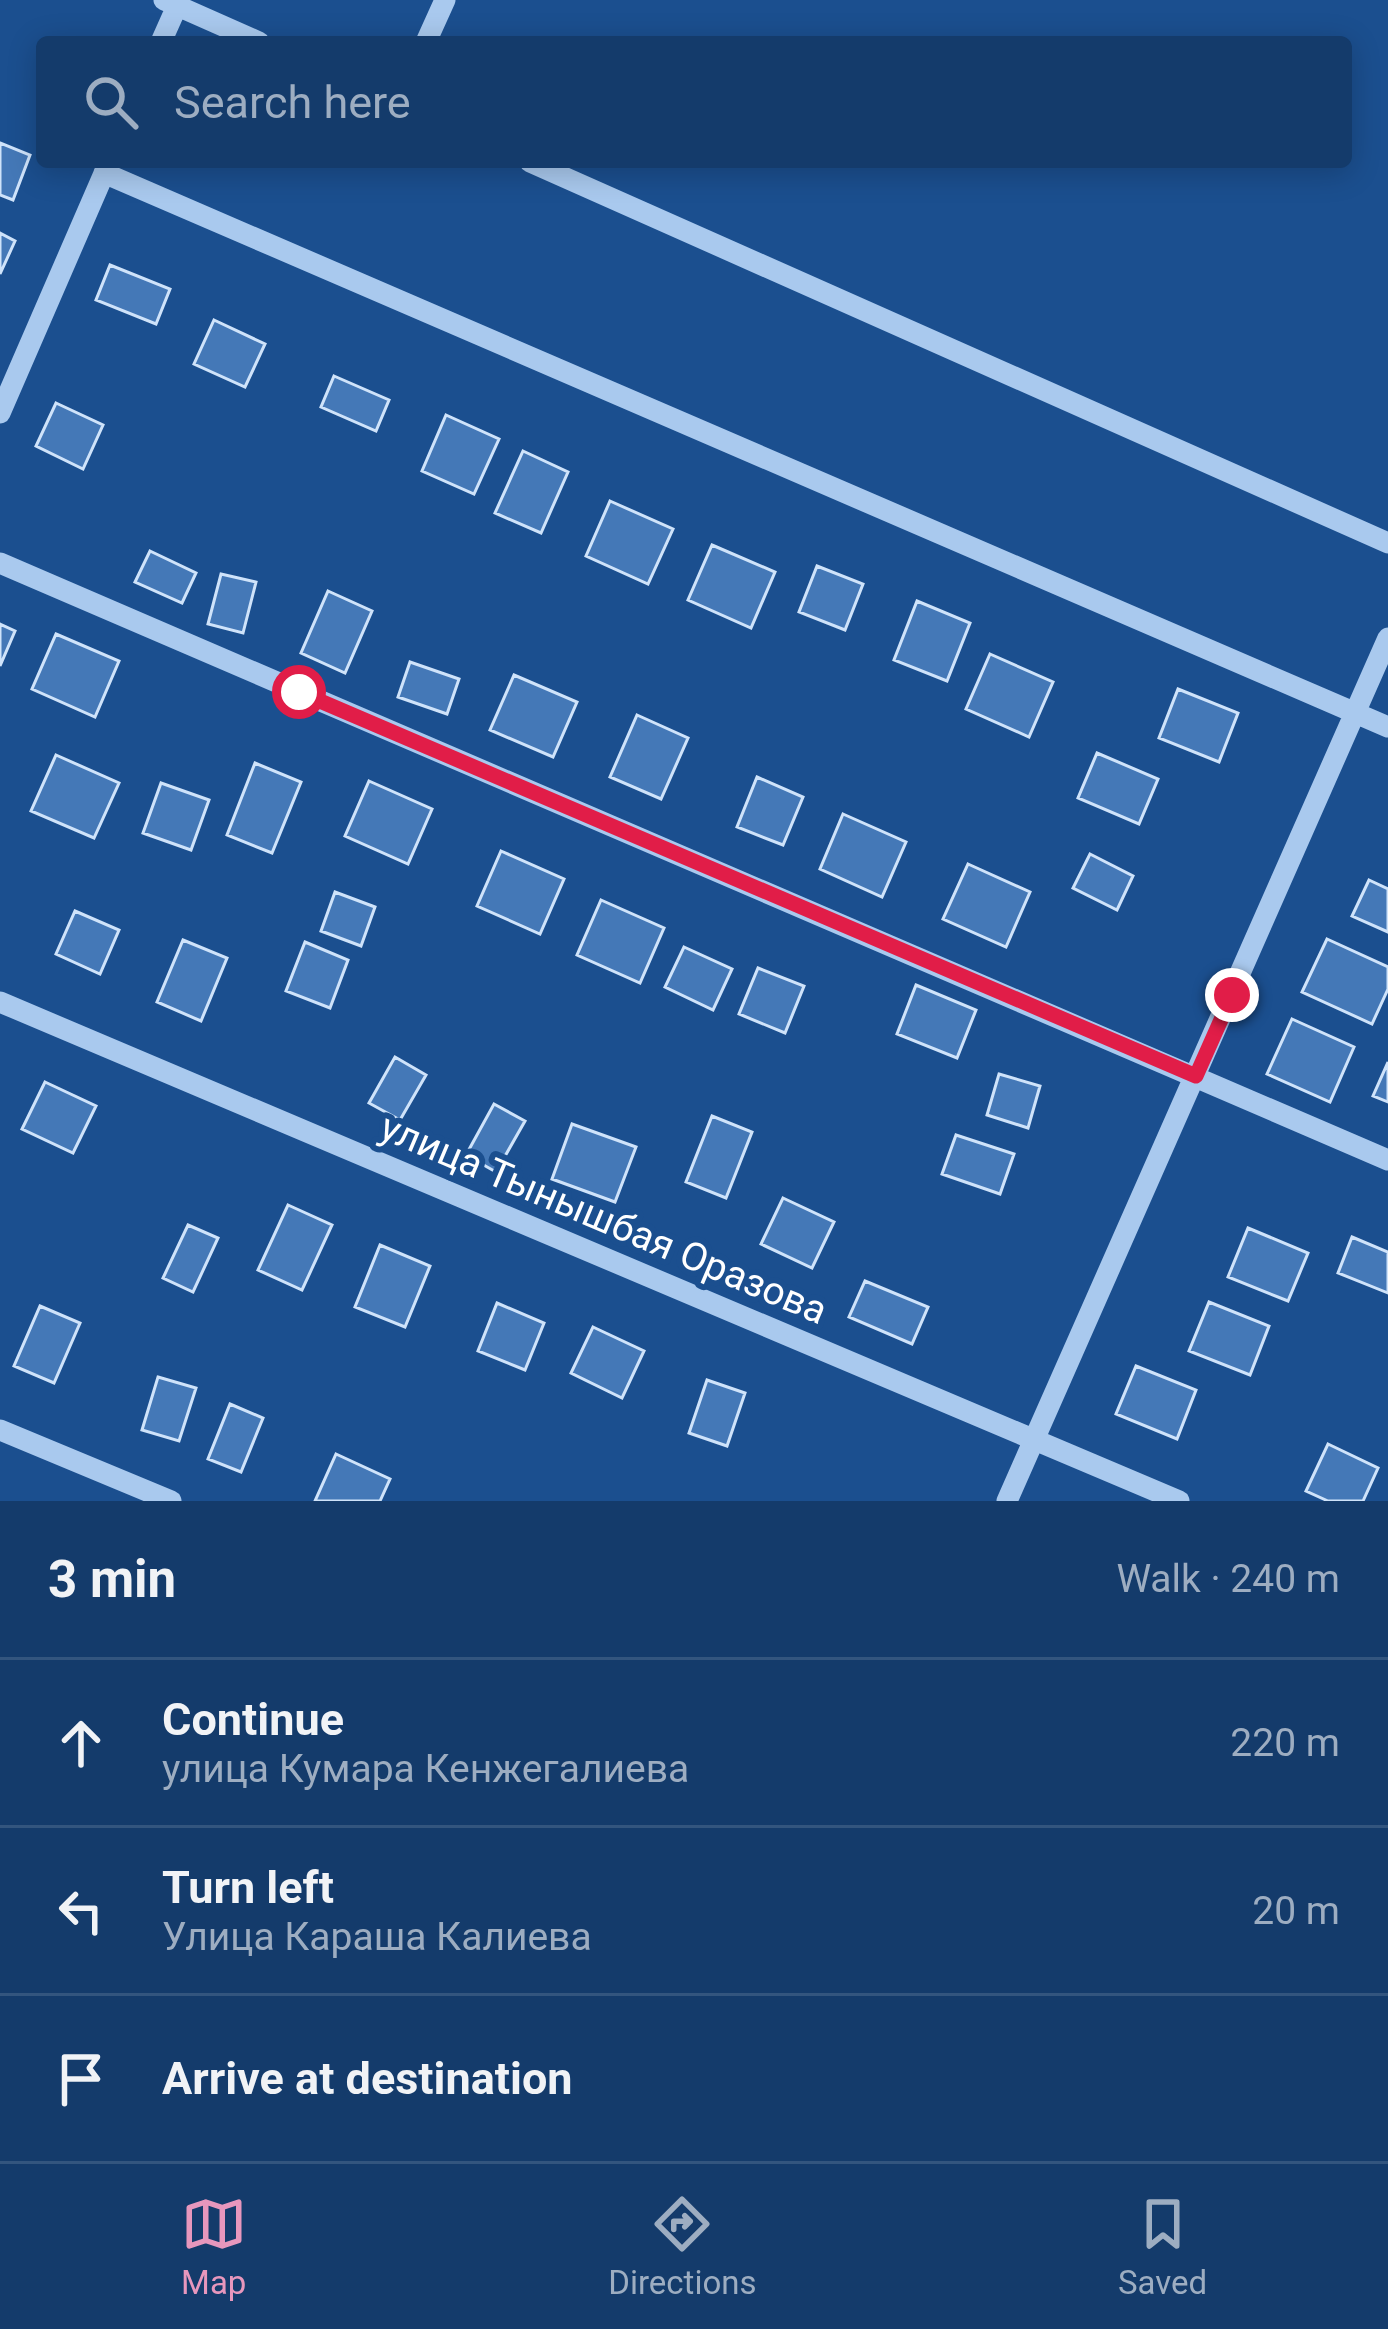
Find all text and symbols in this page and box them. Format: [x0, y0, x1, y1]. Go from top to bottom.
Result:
search box [36, 36, 1352, 168]
icon: search [78, 69, 144, 135]
text: Search here [174, 76, 411, 129]
route start [272, 665, 326, 719]
route end [1205, 968, 1259, 1022]
street label: улица Тынышбая Оразова [373, 1104, 834, 1334]
text: 3 min [48, 1550, 176, 1609]
text: Walk · 240 m [1116, 1556, 1340, 1602]
text: Continue [162, 1693, 344, 1746]
icon: ahead [48, 1710, 114, 1776]
text: 220 m [1230, 1720, 1340, 1766]
text: улица Кумара Кенжегалиева [162, 1746, 689, 1792]
text: Turn left [162, 1861, 334, 1914]
icon: left [48, 1878, 114, 1944]
text: 20 m [1252, 1888, 1340, 1934]
text: Улица Караша Калиева [162, 1914, 592, 1960]
icon: arrive [48, 2046, 114, 2112]
text: Arrive at destination [162, 2052, 573, 2105]
tab: Map [181, 2191, 247, 2302]
tab: Directions [608, 2191, 757, 2302]
tab: Saved [1118, 2191, 1207, 2302]

